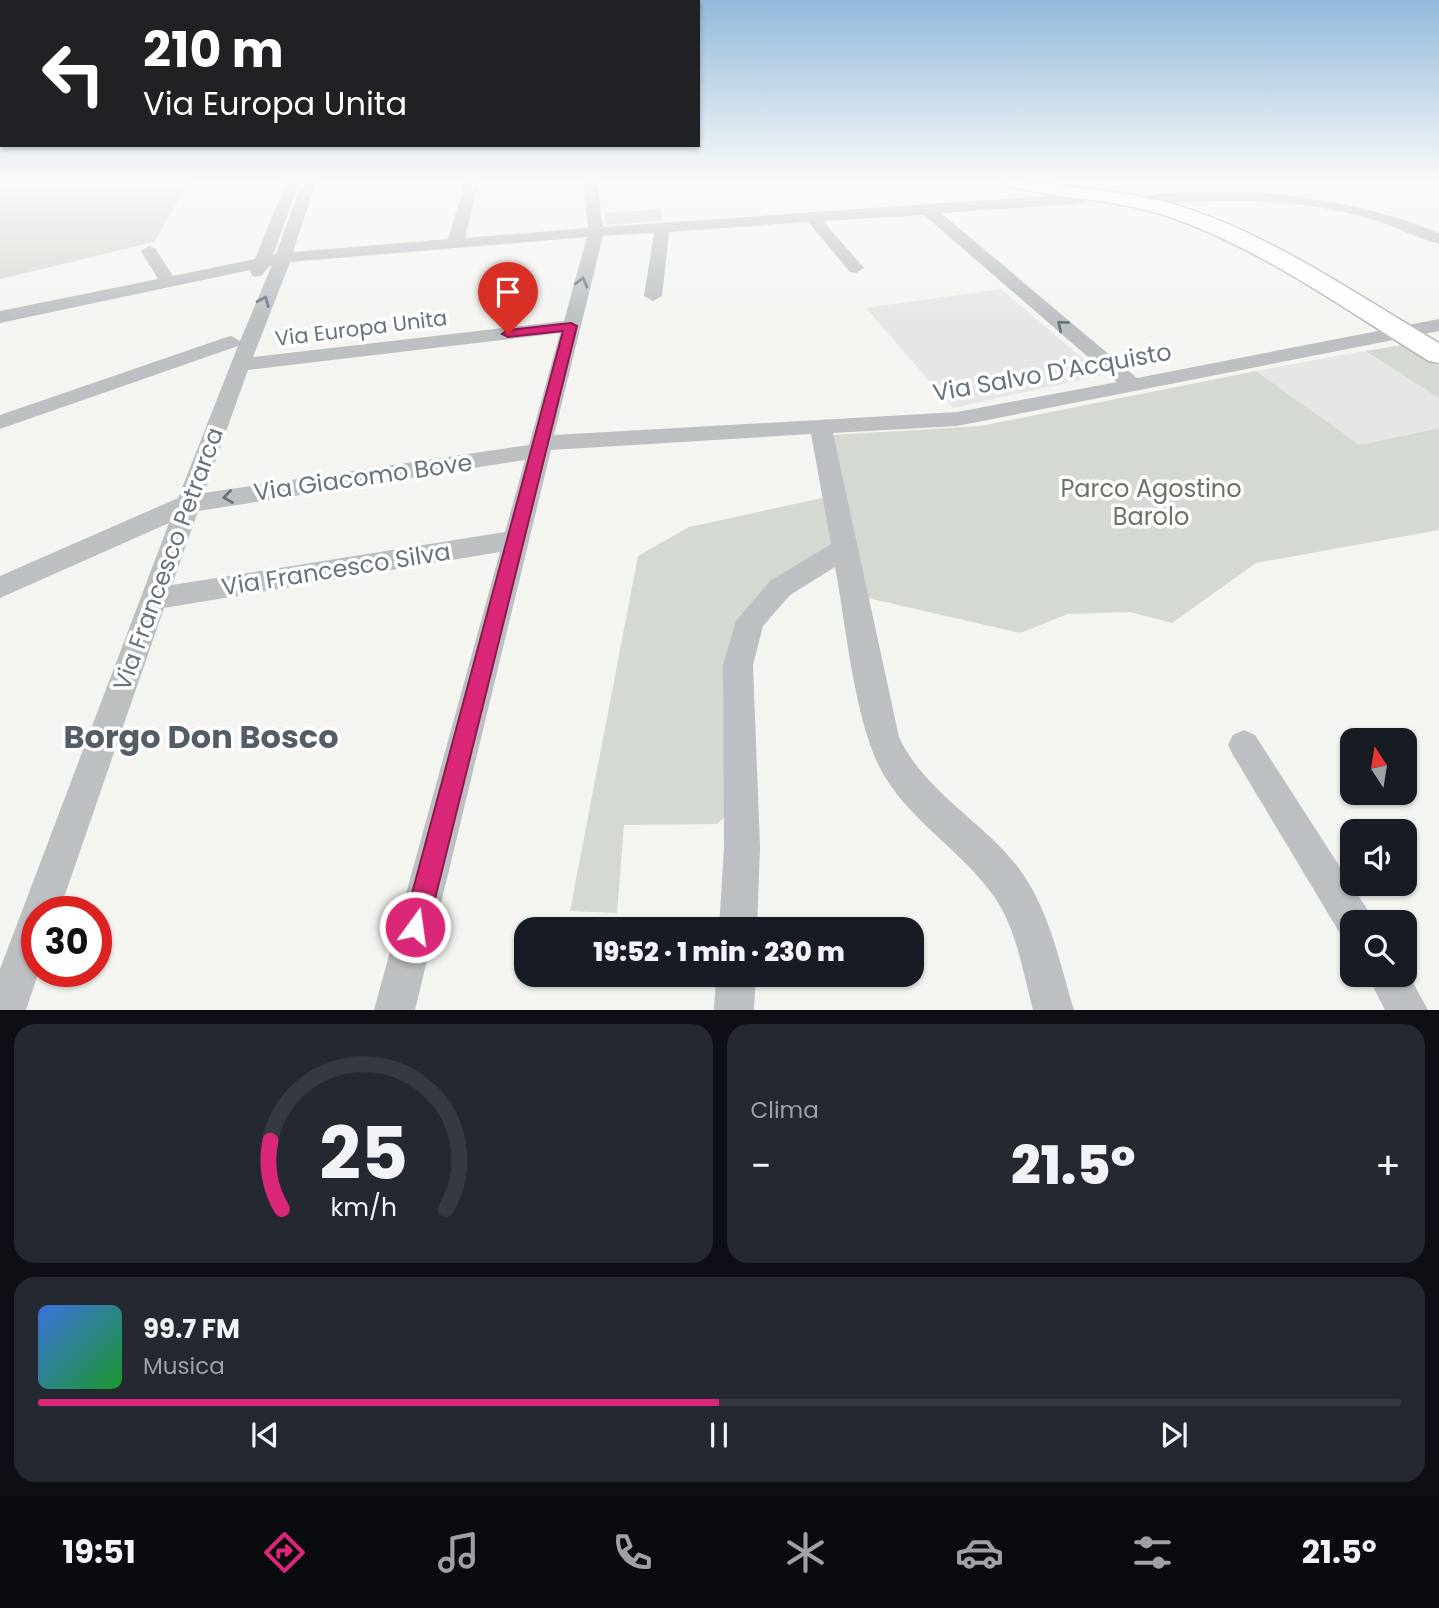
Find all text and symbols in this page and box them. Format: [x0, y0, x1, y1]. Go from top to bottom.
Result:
text: 210 m [143, 16, 284, 84]
icon: left [28, 28, 119, 119]
text: Via Europa Unita [143, 81, 407, 126]
pin [478, 262, 538, 334]
icon: arrive [489, 273, 527, 311]
one-way arrow [574, 276, 588, 288]
one-way arrow [256, 296, 270, 309]
street label: Via Europa Unita [273, 303, 449, 353]
one-way arrow [1058, 321, 1071, 333]
street label: Via Salvo D'Acquisto [930, 335, 1174, 409]
street label: Via Francesco Petrarca [105, 423, 231, 695]
street label: Via Giacomo Bove [252, 445, 474, 509]
park label: Parco Agostino Barolo [1060, 472, 1242, 533]
one-way arrow [223, 490, 234, 505]
street label: Via Francesco Silva [219, 535, 453, 603]
district label: Borgo Don Bosco [63, 714, 339, 759]
north arrow [1340, 728, 1418, 805]
map controls [1340, 728, 1417, 987]
button: sound [1340, 819, 1417, 896]
position arrow [378, 890, 452, 964]
speed limit sign: 30 [21, 896, 112, 987]
button: search [1340, 910, 1417, 987]
text: 19:52 · 1 min · 230 m [593, 934, 845, 970]
text: Clima [751, 1094, 819, 1126]
text: 25 [319, 1104, 408, 1205]
text: 21.5° [1011, 1129, 1135, 1202]
text: − [751, 1139, 771, 1192]
text: + [1375, 1139, 1401, 1192]
text: km/h [330, 1190, 397, 1225]
text: 99.7 FM [143, 1311, 240, 1347]
text: Musica [143, 1350, 225, 1382]
icon: previous [246, 1416, 284, 1454]
icon: pause [700, 1416, 738, 1454]
icon: next [1155, 1416, 1193, 1454]
icon: directions [260, 1528, 309, 1577]
icon: music [434, 1528, 483, 1577]
icon: phone [608, 1528, 657, 1577]
icon: climate [781, 1528, 830, 1577]
icon: car [955, 1528, 1004, 1577]
icon: filters [1128, 1528, 1177, 1577]
text: 19:51 [62, 1529, 136, 1574]
text: 21.5° [1302, 1529, 1377, 1574]

